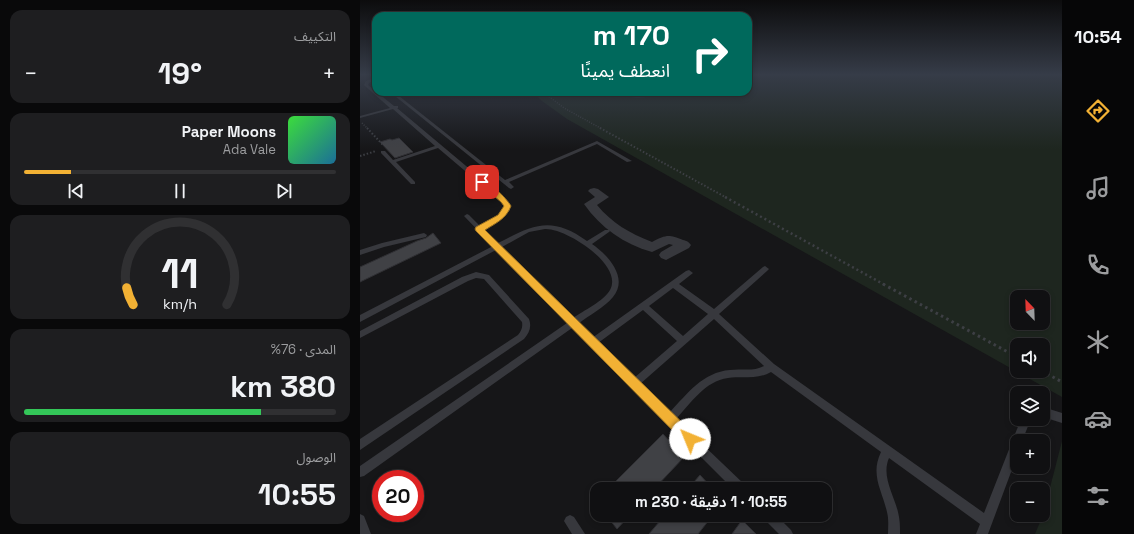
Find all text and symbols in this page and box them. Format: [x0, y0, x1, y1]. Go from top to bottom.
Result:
text: 170 m [593, 17, 670, 53]
text: 10:54 [1074, 25, 1122, 48]
text: التكييف [294, 28, 336, 45]
icon: right [684, 28, 736, 80]
text: 19° [158, 54, 202, 93]
text: − [24, 59, 38, 87]
text: + [322, 59, 336, 87]
text: انعطف يمينًا [580, 59, 670, 82]
icon: directions [1084, 97, 1112, 125]
text: Paper Moons [182, 122, 276, 141]
text: Ada Vale [223, 141, 276, 158]
pin [465, 165, 499, 199]
icon: arrive [471, 171, 493, 193]
icon: music [1084, 174, 1112, 202]
icon: previous [65, 180, 87, 202]
icon: pause [169, 180, 191, 202]
icon: next [273, 180, 295, 202]
text: 11 [161, 247, 199, 300]
icon: phone [1084, 251, 1112, 279]
north arrow [1010, 290, 1050, 330]
map controls [1010, 290, 1050, 522]
text: km/h [163, 295, 197, 313]
icon: climate [1084, 328, 1112, 356]
button: sound [1010, 338, 1050, 378]
text: المدى · 76% [271, 341, 336, 358]
text: 380 km [230, 367, 336, 406]
button: layers [1010, 386, 1050, 426]
icon: car [1084, 405, 1112, 433]
position arrow [669, 418, 711, 460]
button: + [1010, 434, 1050, 474]
text: الوصول [296, 449, 336, 466]
speed limit sign: 20 [372, 470, 424, 522]
text: 10:55 [258, 475, 336, 514]
button: − [1010, 482, 1050, 522]
icon: filters [1084, 482, 1112, 510]
text: 10:55 · 1 دقيقة · 230 m [635, 492, 787, 511]

